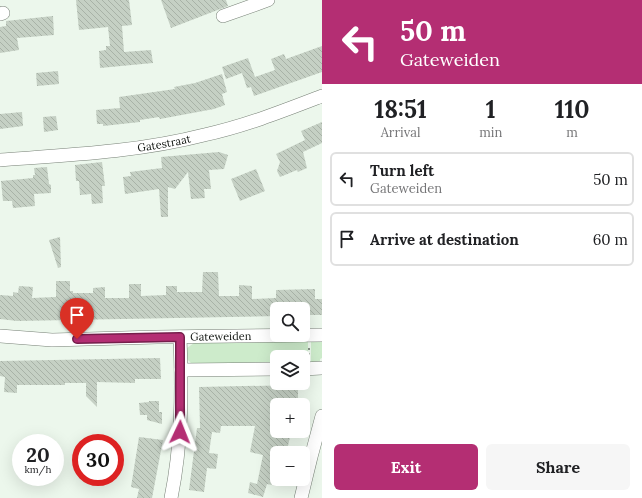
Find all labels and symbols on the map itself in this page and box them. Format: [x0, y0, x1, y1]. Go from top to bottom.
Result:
street label: Gatestraat [137, 131, 193, 155]
pin [60, 298, 94, 339]
street label: Gateweiden [190, 329, 252, 344]
position arrow [159, 411, 201, 453]
speed limit sign: 30 [72, 434, 124, 486]

